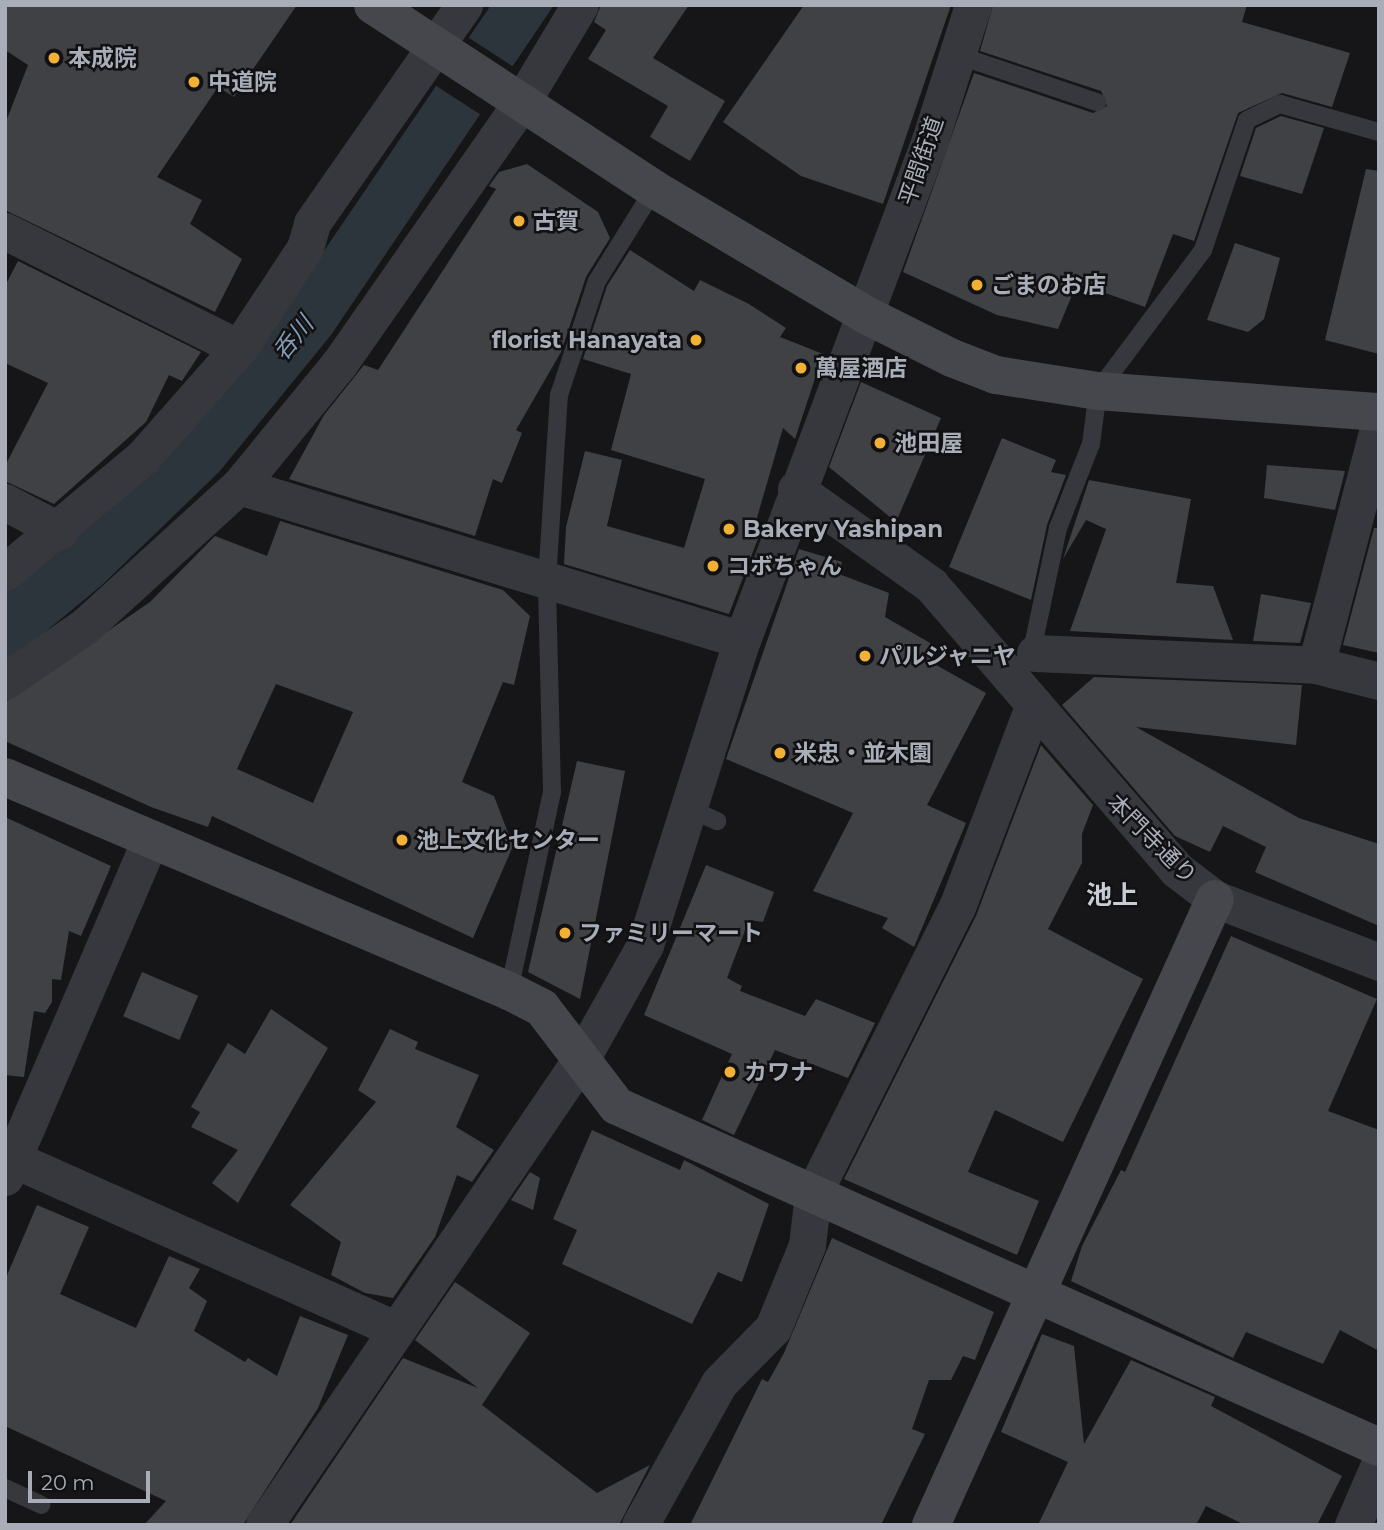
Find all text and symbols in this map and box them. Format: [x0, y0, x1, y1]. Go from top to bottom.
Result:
place label: 本成院 [68, 44, 137, 72]
marker: 本成院 [46, 50, 62, 66]
place label: 中道院 [208, 68, 277, 96]
marker: 中道院 [186, 74, 202, 90]
street label: 平間街道 [893, 113, 949, 209]
place label: 古賀 [533, 207, 579, 235]
marker: 古賀 [511, 213, 527, 229]
place label: ごまのお店 [991, 271, 1106, 299]
marker: ごまのお店 [969, 277, 985, 293]
water label: 呑川 [267, 310, 319, 366]
place label: florist Hanayata [492, 326, 682, 354]
marker: florist Hanayata [688, 332, 704, 348]
place label: 萬屋酒店 [815, 354, 907, 382]
marker: 萬屋酒店 [793, 360, 809, 376]
place label: 池田屋 [894, 429, 963, 457]
marker: 池田屋 [872, 435, 888, 451]
place label: Bakery Yashipan [743, 515, 943, 543]
marker: Bakery Yashipan [721, 521, 737, 537]
place label: コボちゃん [727, 552, 842, 580]
marker: コボちゃん [705, 558, 721, 574]
place label: パルジャニヤ [879, 642, 1017, 670]
marker: パルジャニヤ [857, 648, 873, 664]
place label: 米忠・並木園 [794, 739, 932, 767]
marker: 米忠・並木園 [772, 745, 788, 761]
street label: 本門寺通り [1102, 789, 1202, 889]
place label: 池上文化センター [416, 826, 600, 854]
marker: 池上文化センター [394, 832, 410, 848]
district label: 池上 [1086, 880, 1138, 912]
place label: ファミリーマート [579, 919, 763, 947]
marker: ファミリーマート [557, 925, 573, 941]
place label: カワナ [744, 1058, 813, 1086]
marker: カワナ [722, 1064, 738, 1080]
scale bar [32, 1456, 154, 1500]
text: 20 m [41, 1470, 95, 1495]

